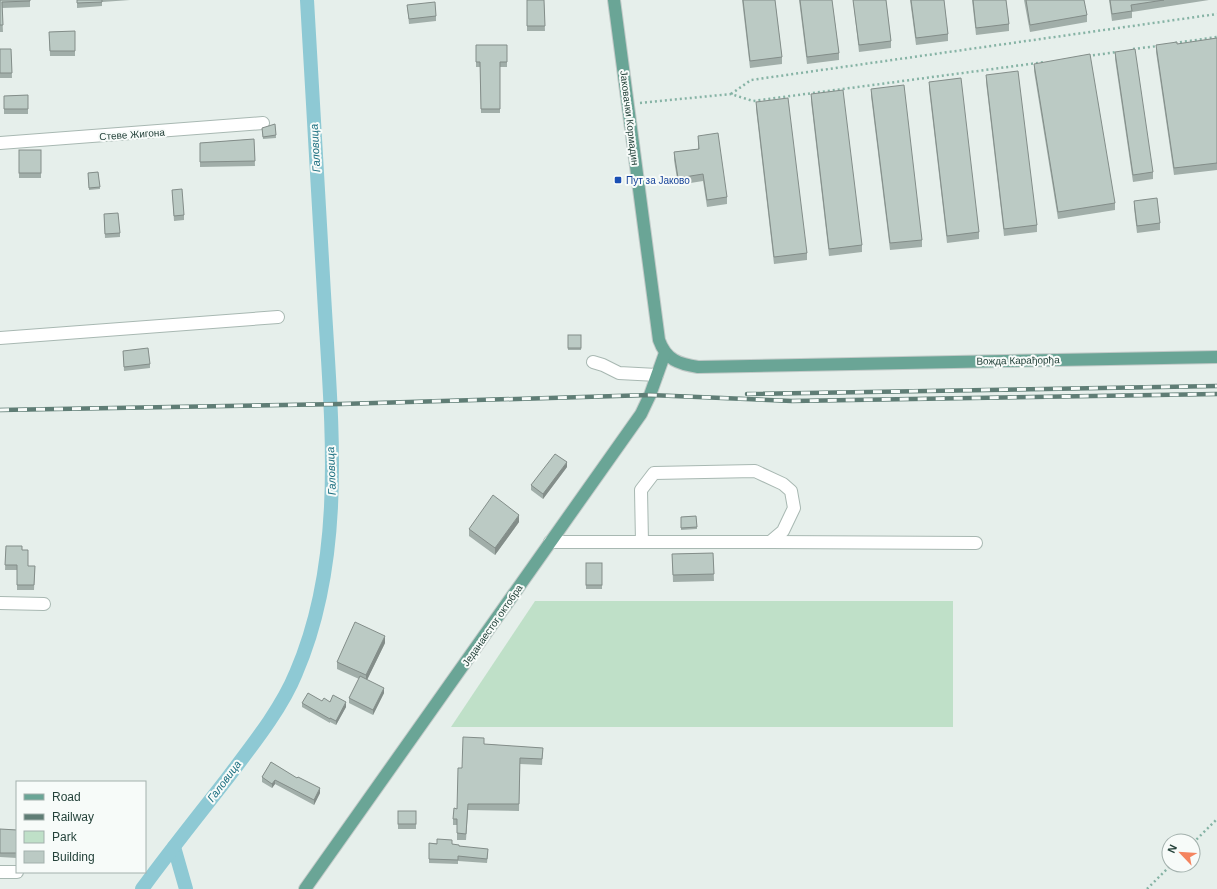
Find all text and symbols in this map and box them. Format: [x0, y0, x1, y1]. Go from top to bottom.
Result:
street label: Јаковачки Кормадин [618, 70, 641, 166]
water label: Галовица [308, 124, 322, 172]
street label: Стеве Жигона [99, 127, 166, 142]
marker: Пут за Јаково [613, 175, 623, 185]
place label: Пут за Јаково [626, 175, 690, 186]
street label: Вожда Карађорђа [976, 354, 1060, 367]
water label: Галовица [324, 447, 338, 495]
street label: Једанаестог октобра [460, 582, 525, 668]
water label: Галовица [205, 758, 243, 804]
legend [16, 781, 146, 873]
text: Road [52, 790, 81, 804]
text: Railway [52, 810, 94, 824]
text: Park [52, 830, 78, 844]
north arrow [1161, 833, 1201, 873]
text: N [1165, 843, 1179, 855]
text: Building [52, 850, 95, 864]

